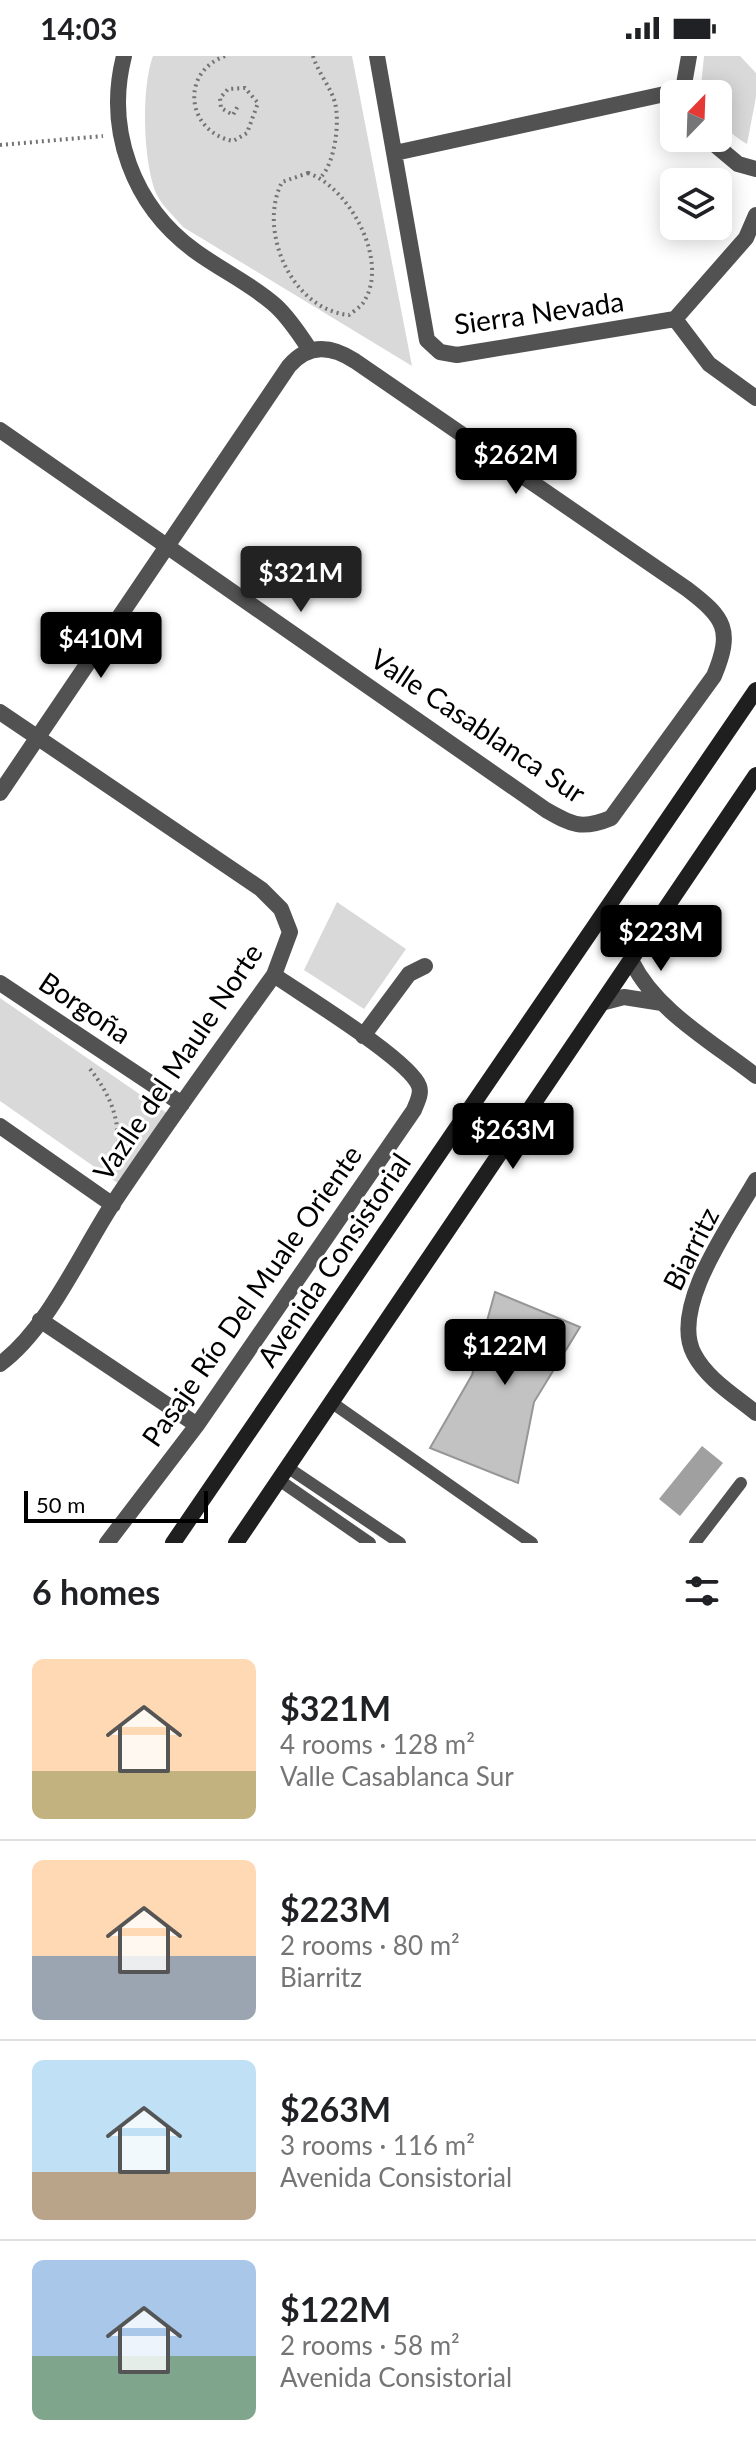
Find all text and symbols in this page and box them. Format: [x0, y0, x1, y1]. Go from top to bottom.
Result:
text: 14:03 [40, 10, 117, 46]
north arrow [660, 80, 732, 152]
map controls [660, 80, 732, 240]
button: layers [660, 168, 732, 240]
street label: Sierra Nevada [452, 283, 626, 341]
pin: $262M [460, 428, 572, 496]
text: $262M [474, 438, 558, 470]
pin: $321M [245, 546, 357, 614]
text: $321M [259, 556, 343, 588]
pin: $410M [45, 612, 157, 680]
text: $410M [59, 622, 143, 654]
street label: Valle Casablanca Sur [365, 641, 592, 810]
pin: $223M [605, 905, 717, 973]
text: $223M [619, 915, 703, 947]
street label: Vazlle del Maule Norte [85, 937, 269, 1186]
street label: Borgoña [33, 964, 138, 1050]
pin: $263M [457, 1103, 569, 1171]
text: $263M [471, 1113, 555, 1145]
street label: Pasaje Río Del Muale Oriente [134, 1138, 368, 1452]
street label: Avenida Consistorial [249, 1146, 417, 1373]
street label: Biarritz [655, 1202, 725, 1296]
pin: $122M [449, 1319, 561, 1387]
text: $122M [463, 1329, 547, 1361]
scale bar [24, 1487, 208, 1523]
text: 50 m [36, 1491, 85, 1518]
icon: filters [680, 1569, 724, 1613]
text: 6 homes [32, 1571, 160, 1612]
text: $321M [280, 1687, 391, 1728]
icon: home [96, 1691, 192, 1787]
text: 4 rooms · 128 m² [280, 1728, 475, 1760]
text: Valle Casablanca Sur [280, 1760, 514, 1792]
text: $223M [280, 1888, 391, 1929]
icon: home [96, 1892, 192, 1988]
text: 2 rooms · 80 m² [280, 1929, 460, 1961]
text: Biarritz [280, 1961, 362, 1993]
text: $263M [280, 2088, 391, 2129]
icon: home [96, 2092, 192, 2188]
text: 3 rooms · 116 m² [280, 2129, 475, 2161]
text: Avenida Consistorial [280, 2161, 512, 2193]
text: $122M [280, 2288, 391, 2329]
icon: home [96, 2292, 192, 2388]
text: 2 rooms · 58 m² [280, 2329, 460, 2361]
text: Avenida Consistorial [280, 2361, 512, 2393]

